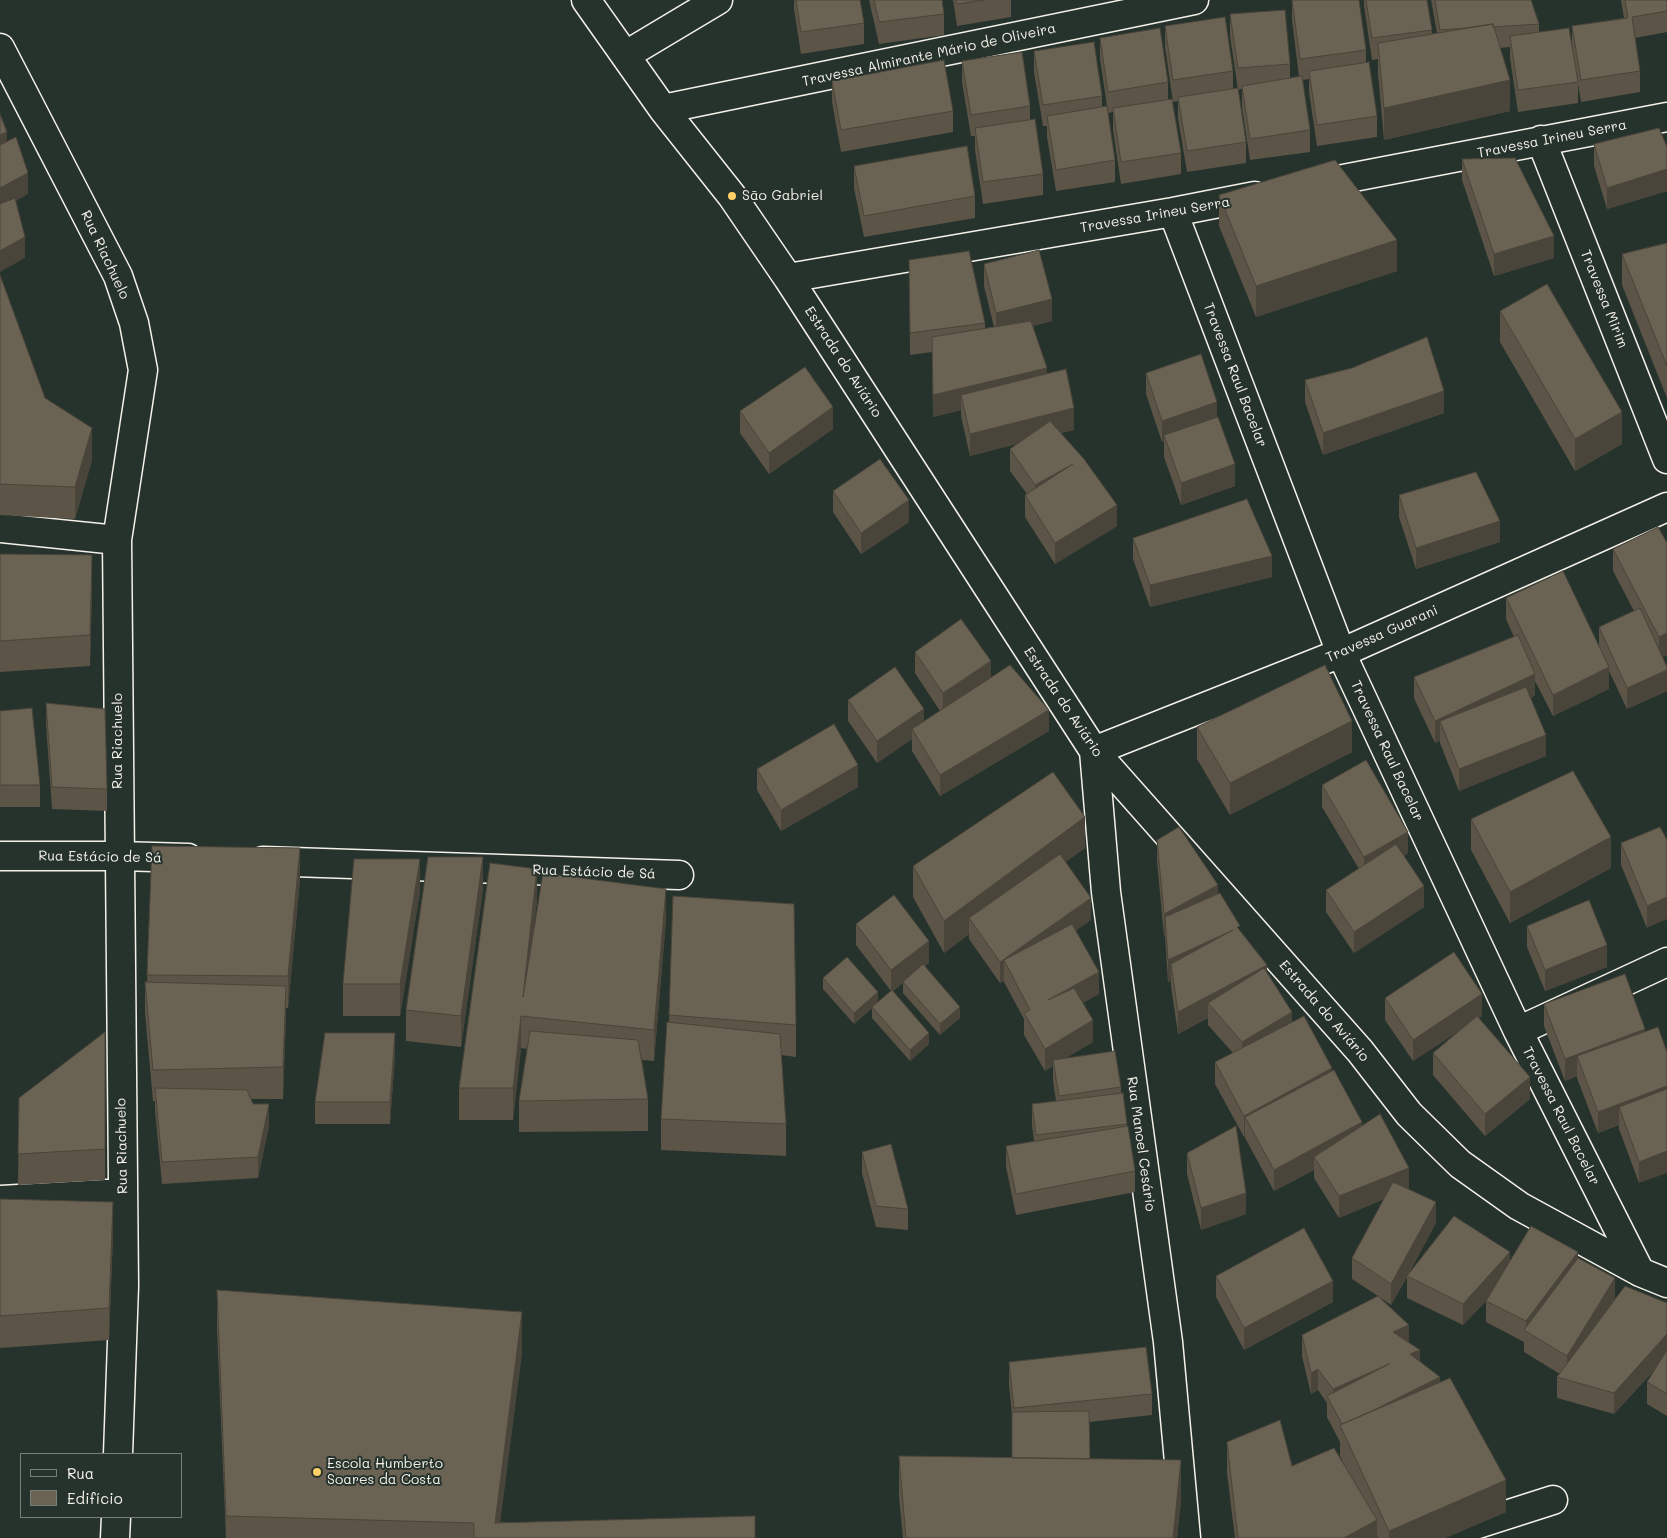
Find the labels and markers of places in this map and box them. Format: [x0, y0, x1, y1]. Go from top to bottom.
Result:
place label: São Gabriel [742, 188, 823, 204]
marker: São Gabriel [726, 190, 738, 202]
place label: Escola Humberto Soares da Costa [327, 1456, 443, 1488]
marker: Escola Humberto Soares da Costa [311, 1466, 323, 1478]

